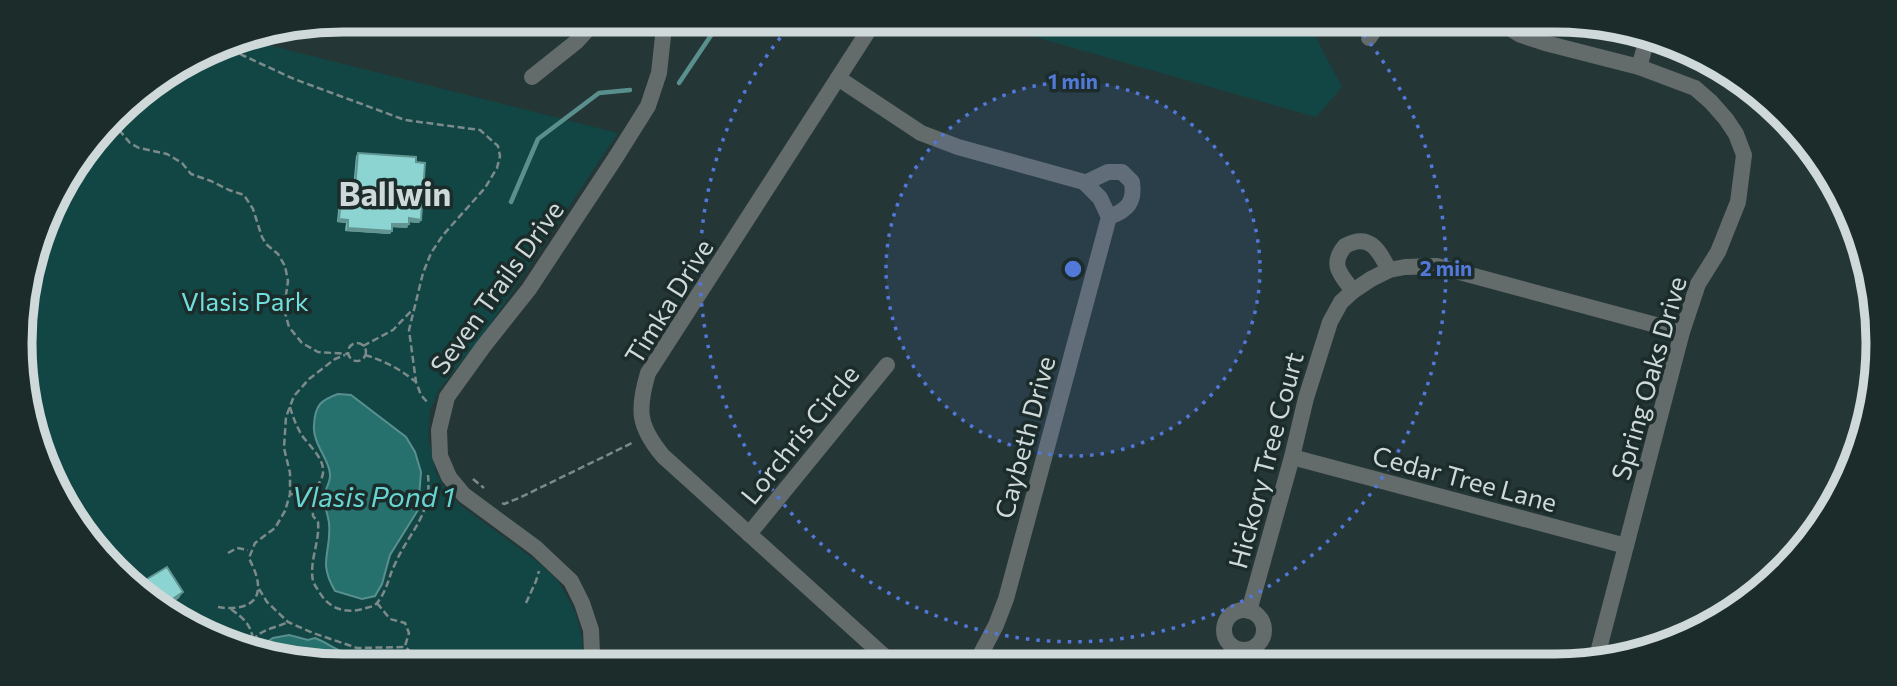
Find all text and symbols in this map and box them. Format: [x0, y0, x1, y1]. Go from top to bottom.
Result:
text: 1 min [1048, 68, 1098, 93]
district label: Ballwin [339, 172, 451, 213]
street label: Seven Trails Drive [423, 194, 569, 380]
street label: Timka Drive [617, 233, 719, 369]
text: 2 min [1420, 255, 1472, 280]
centre of rings [1061, 257, 1085, 281]
street label: Spring Oaks Drive [1604, 273, 1692, 483]
park label: Vlasis Park [181, 285, 309, 316]
street label: Hickory Tree Court [1221, 348, 1309, 572]
street label: Caybeth Drive [987, 352, 1061, 522]
street label: Lorchris Circle [734, 358, 864, 510]
street label: Cedar Tree Lane [1369, 439, 1561, 517]
water label: Vlasis Pond 1 [292, 479, 454, 513]

